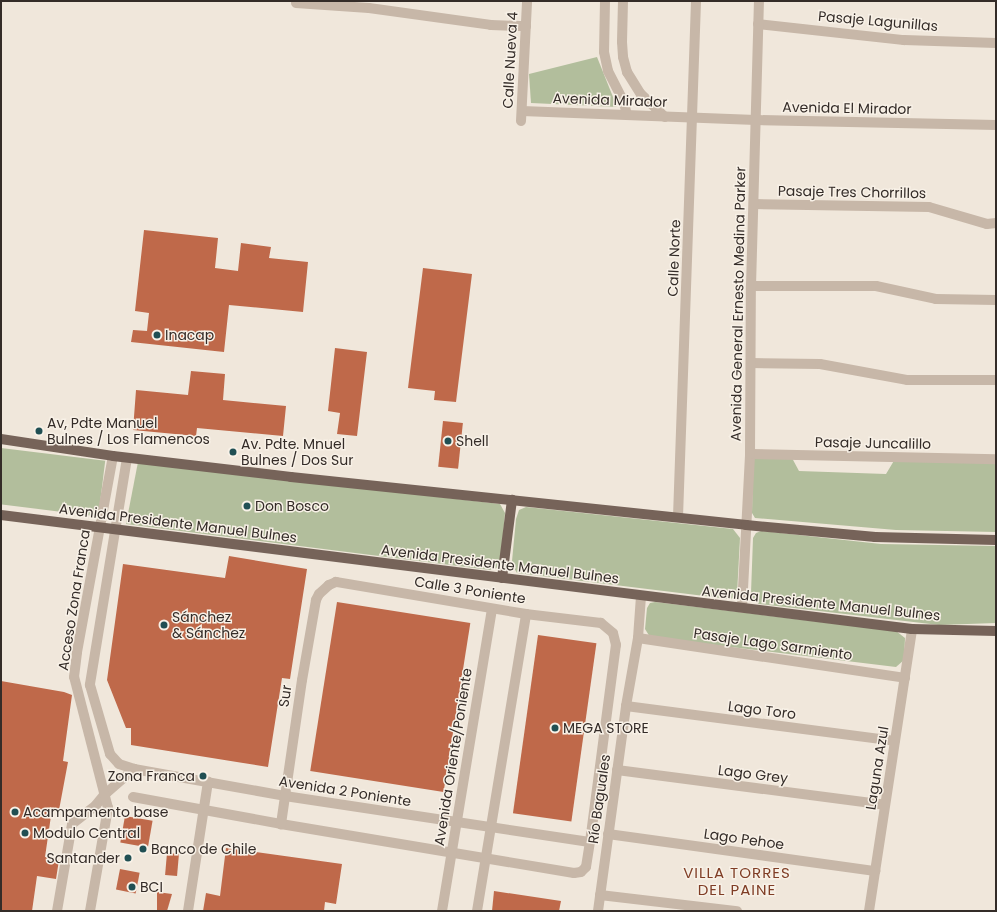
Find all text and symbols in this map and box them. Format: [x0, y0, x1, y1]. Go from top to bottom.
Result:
street label: Pasaje Lagunillas [817, 7, 939, 35]
street label: Calle Nueva 4 [499, 11, 521, 109]
street label: Avenida Mirador [552, 90, 668, 110]
street label: Avenida El Mirador [782, 98, 912, 118]
street label: Avenida General Ernesto Medina Parker [727, 166, 749, 442]
street label: Pasaje Tres Chorrillos [778, 182, 926, 202]
street label: Calle Norte [664, 219, 684, 297]
place label: Inacap [165, 327, 214, 343]
marker: Inacap [152, 330, 162, 340]
place label: Av, Pdte Manuel Bulnes / Los Flamencos [47, 415, 210, 448]
marker: Av, Pdte Manuel Bulnes / Los Flamencos [34, 426, 44, 436]
place label: Shell [456, 433, 489, 449]
street label: Pasaje Juncalillo [815, 434, 931, 452]
place label: Av. Pdte. Mnuel Bulnes / Dos Sur [241, 436, 353, 468]
marker: Shell [443, 436, 453, 446]
marker: Av. Pdte. Mnuel Bulnes / Dos Sur [228, 447, 238, 457]
place label: Don Bosco [255, 498, 329, 514]
street label: Avenida Presidente Manuel Bulnes [58, 500, 298, 546]
marker: Don Bosco [242, 501, 252, 511]
street label: Acceso Zona Franca [55, 528, 93, 672]
street label: Avenida Presidente Manuel Bulnes [380, 541, 620, 587]
street label: Calle 3 Poniente [413, 573, 527, 607]
street label: Avenida Presidente Manuel Bulnes [701, 582, 941, 624]
place label: Sánchez & Sánchez [172, 609, 245, 642]
marker: Sánchez & Sánchez [159, 620, 169, 630]
street label: Pasaje Lago Sarmiento [692, 625, 854, 663]
street label: Avenida Oriente/Poniente [431, 667, 475, 847]
street label: Sur [275, 684, 295, 708]
street label: Lago Toro [727, 697, 797, 723]
place label: MEGA STORE [563, 720, 649, 736]
marker: MEGA STORE [550, 723, 560, 733]
street label: Laguna Azul [862, 725, 892, 811]
street label: Río Baguales [584, 753, 614, 845]
street label: Lago Grey [717, 761, 789, 787]
place label: Zona Franca [108, 768, 195, 784]
marker: Zona Franca [198, 771, 208, 781]
street label: Avenida 2 Poniente [278, 772, 412, 810]
place label: Acampamento base [23, 804, 169, 820]
marker: Acampamento base [10, 807, 20, 817]
place label: Modulo Central [33, 825, 140, 841]
street label: Lago Pehoe [703, 825, 785, 853]
marker: Modulo Central [20, 828, 30, 838]
place label: Banco de Chile [151, 841, 256, 857]
marker: Banco de Chile [138, 844, 148, 854]
place label: Santander [46, 850, 120, 866]
marker: Santander [123, 853, 133, 863]
district label: VILLA TORRES DEL PAINE [683, 863, 791, 898]
place label: BCI [140, 879, 163, 895]
marker: BCI [127, 882, 137, 892]

